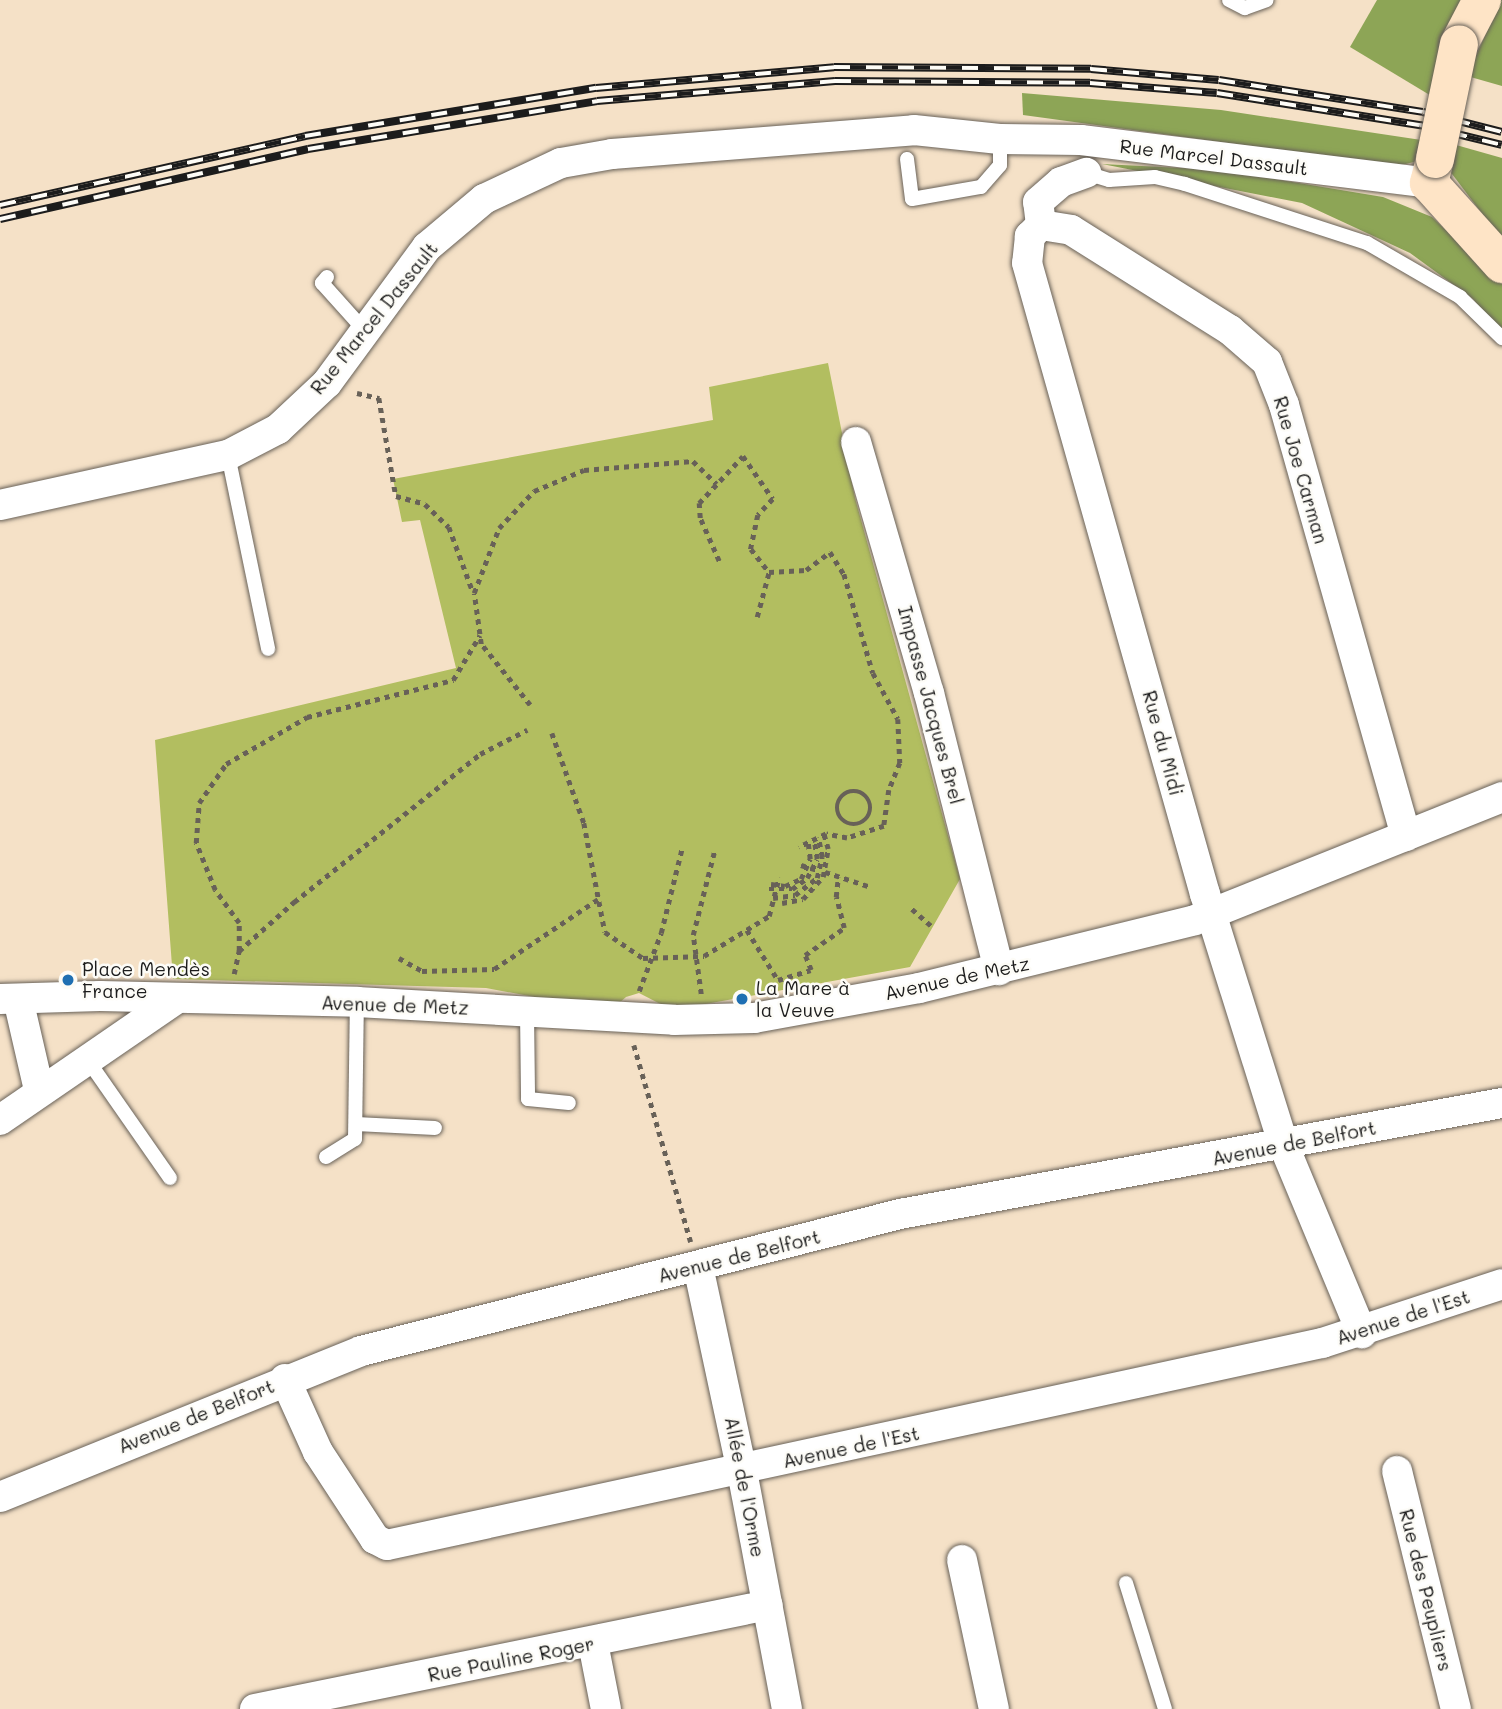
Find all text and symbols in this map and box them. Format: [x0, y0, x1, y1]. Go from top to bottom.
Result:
street label: Rue Marcel Dassault [1119, 134, 1309, 180]
street label: Rue Marcel Dassault [306, 237, 442, 399]
street label: Rue Joe Carman [1269, 394, 1333, 546]
street label: Impasse Jacques Brel [894, 603, 968, 807]
street label: Rue du Midi [1138, 688, 1188, 798]
street label: Avenue de Metz [882, 952, 1032, 1004]
place label: Place Mendès France [82, 958, 210, 1002]
marker: Place Mendès France [60, 972, 76, 988]
place label: La Mare à la Veuve [756, 977, 850, 1021]
street label: Avenue de Metz [321, 991, 469, 1019]
marker: La Mare à la Veuve [734, 991, 750, 1007]
street label: Avenue de Belfort [1210, 1116, 1378, 1170]
street label: Avenue de Belfort [655, 1225, 823, 1287]
street label: Avenue de l'Est [1333, 1285, 1473, 1349]
street label: Avenue de Belfort [114, 1374, 278, 1458]
street label: Allée de l'Orme [720, 1415, 770, 1559]
street label: Avenue de l'Est [781, 1421, 921, 1473]
street label: Rue des Peupliers [1395, 1507, 1457, 1673]
street label: Rue Pauline Roger [426, 1632, 596, 1686]

